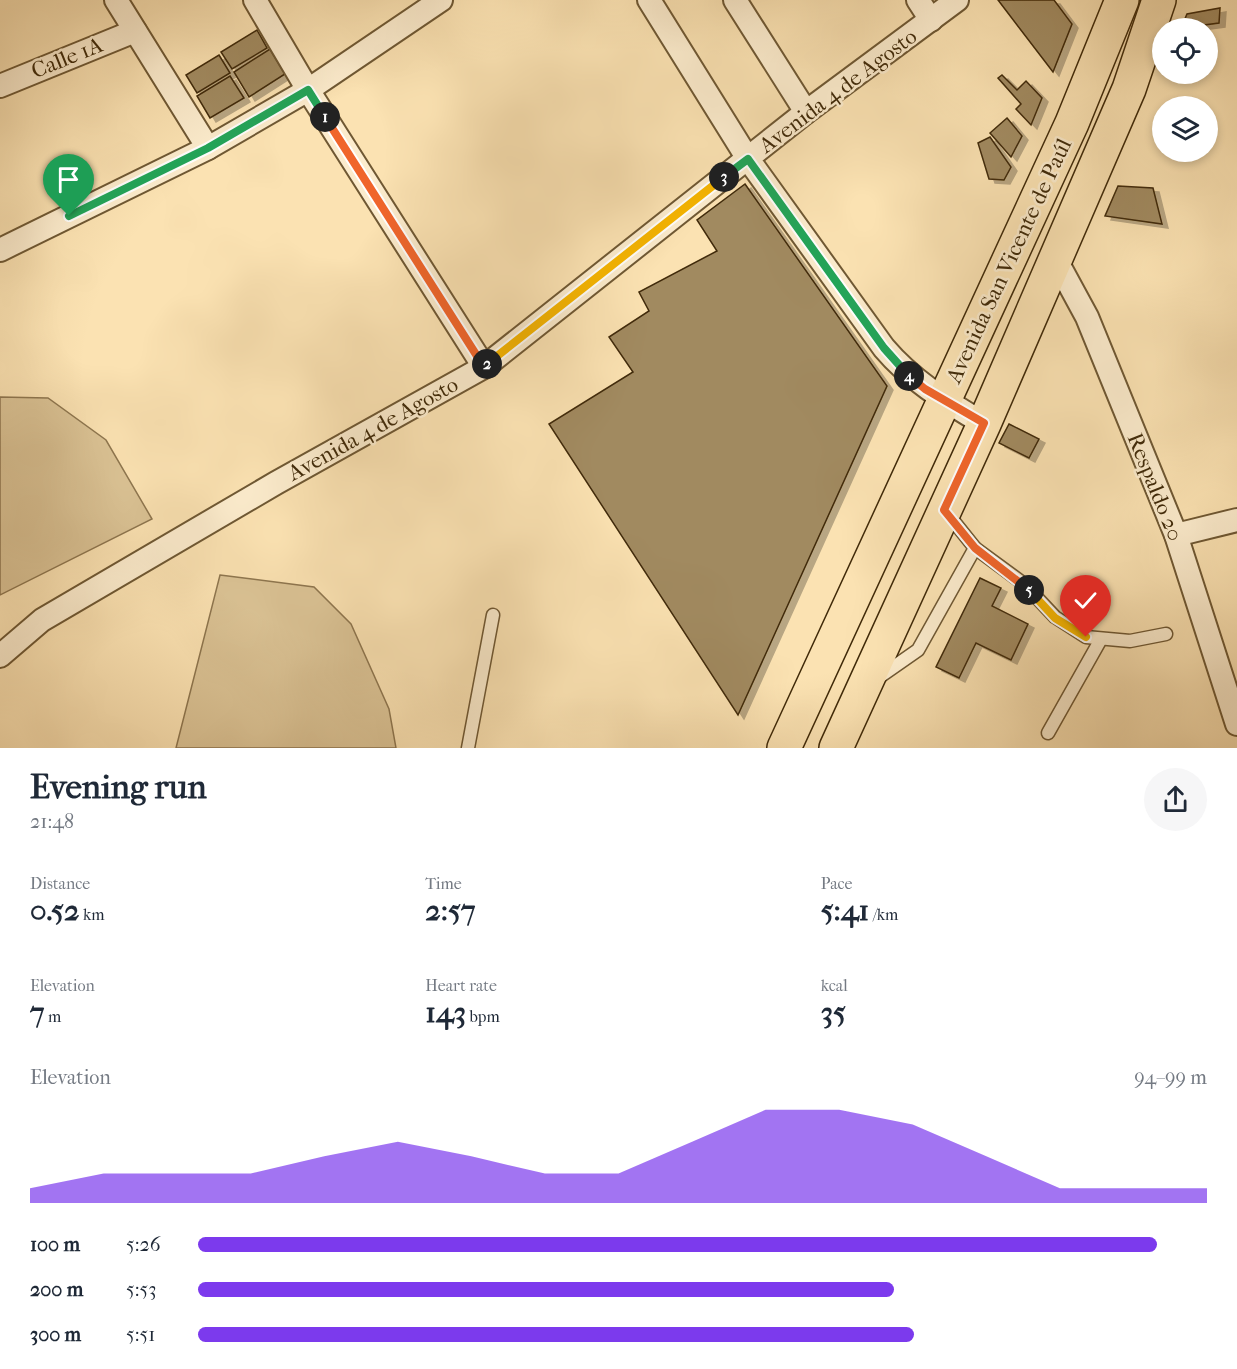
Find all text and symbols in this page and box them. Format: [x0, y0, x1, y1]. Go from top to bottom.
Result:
map controls [1152, 18, 1218, 162]
button: locate [1152, 18, 1218, 84]
street label: Avenida 4 de Agosto [753, 23, 922, 159]
street label: Calle 1A [27, 32, 107, 84]
button: layers [1152, 96, 1218, 162]
pin: 1 [310, 102, 340, 132]
text: 1 [322, 107, 328, 126]
street label: Avenida San Vicente de Paúl [940, 135, 1077, 388]
pin [43, 154, 94, 216]
pin: 3 [709, 162, 739, 192]
icon: arrive [52, 163, 85, 196]
text: 3 [721, 167, 727, 186]
pin: 2 [472, 349, 502, 379]
text: 2 [483, 354, 491, 373]
pin: 4 [894, 361, 924, 391]
text: 4 [904, 366, 914, 385]
street label: Avenida 4 de Agosto [282, 371, 463, 487]
street label: Respaldo 20 [1122, 429, 1188, 545]
pin: 5 [1014, 575, 1044, 605]
pin [1060, 575, 1111, 637]
text: 5 [1026, 580, 1032, 599]
icon: check [1069, 584, 1102, 617]
text: Evening run [30, 768, 207, 807]
button: share [1144, 768, 1207, 831]
text: 21:48 [30, 810, 74, 833]
text: Distance [30, 874, 90, 893]
text: Time [425, 874, 462, 893]
text: Pace [821, 874, 853, 893]
text: 0.52 [30, 893, 80, 928]
text: 2:57 [425, 893, 475, 928]
text: 5:41 [821, 893, 869, 928]
text: km [80, 905, 105, 924]
text: /km [869, 905, 898, 924]
text: Elevation [30, 976, 95, 995]
text: Heart rate [425, 976, 497, 995]
text: kcal [821, 976, 848, 995]
text: 7 [30, 995, 44, 1030]
text: 143 [425, 995, 466, 1030]
text: 35 [821, 995, 846, 1030]
text: m [44, 1007, 61, 1026]
text: bpm [466, 1007, 500, 1026]
text: Elevation [30, 1066, 111, 1089]
text: 94–99 m [1134, 1066, 1207, 1089]
text: 100 m [30, 1233, 80, 1256]
text: 5:26 [126, 1233, 161, 1256]
text: 200 m [30, 1278, 83, 1301]
text: 5:53 [126, 1278, 156, 1301]
text: 300 m [30, 1323, 81, 1346]
text: 5:51 [126, 1323, 155, 1346]

